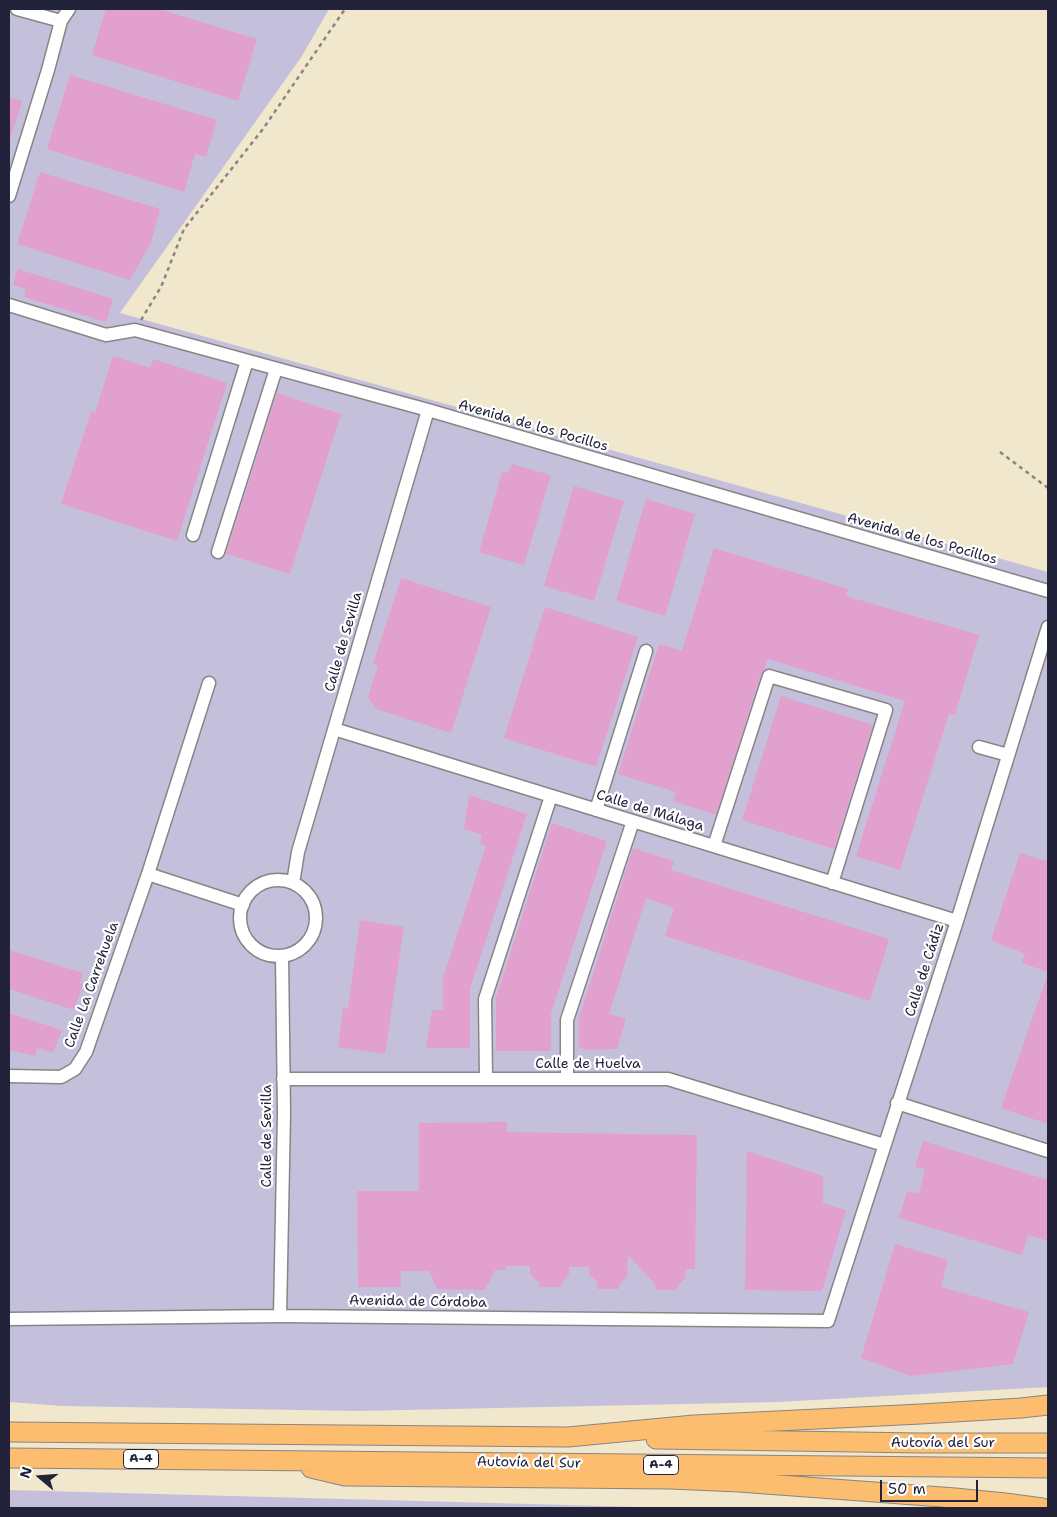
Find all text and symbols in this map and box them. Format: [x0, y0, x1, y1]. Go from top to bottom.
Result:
street label: Avenida de los Pocillos [456, 397, 610, 455]
street label: Avenida de los Pocillos [845, 510, 999, 568]
street label: Calle de Sevilla [322, 590, 366, 694]
street label: Calle de Málaga [594, 787, 706, 835]
street label: Calle La Carrehuela [61, 920, 123, 1050]
street label: Calle de Cádiz [902, 921, 948, 1019]
street label: Calle de Huelva [535, 1056, 641, 1072]
street label: Calle de Sevilla [259, 1084, 275, 1188]
street label: Avenida de Córdoba [349, 1292, 487, 1312]
street label: Autovía del Sur [891, 1435, 995, 1451]
road number: A-4 [124, 1450, 158, 1468]
north arrow [15, 1452, 65, 1502]
street label: Autovía del Sur [477, 1454, 581, 1472]
road number: A-4 [644, 1456, 678, 1474]
text: N [15, 1464, 36, 1480]
scale bar [882, 1470, 980, 1502]
text: 50 m [888, 1479, 926, 1499]

